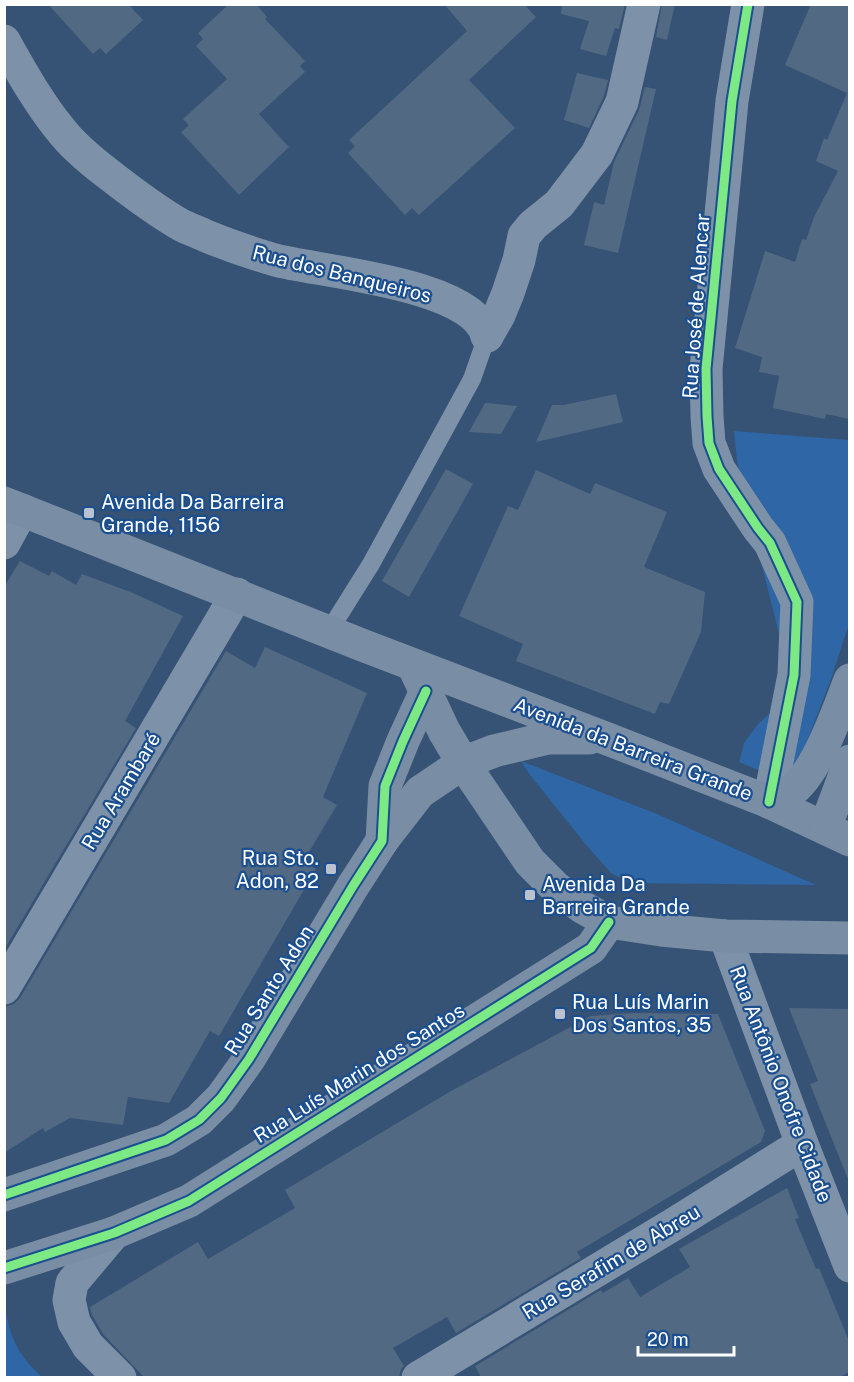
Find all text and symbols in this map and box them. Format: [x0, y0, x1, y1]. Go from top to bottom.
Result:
street label: Rua José de Alencar [678, 212, 714, 400]
street label: Rua dos Banqueiros [250, 240, 434, 308]
place label: Avenida Da Barreira Grande, 1156 [101, 490, 284, 537]
marker: Avenida Da Barreira Grande, 1156 [82, 506, 96, 520]
street label: Avenida da Barreira Grande [510, 692, 756, 806]
street label: Rua Arambaré [77, 728, 165, 854]
place label: Rua Sto. Adon, 82 [236, 846, 319, 893]
marker: Rua Sto. Adon, 82 [324, 862, 338, 876]
place label: Avenida Da Barreira Grande [542, 872, 690, 919]
marker: Avenida Da Barreira Grande [523, 888, 537, 902]
street label: Rua Santo Adon [219, 921, 319, 1059]
street label: Rua Antônio Onofre Cidade [725, 962, 837, 1206]
place label: Rua Luís Marin Dos Santos, 35 [572, 990, 711, 1037]
street label: Rua Luís Marin dos Santos [249, 998, 469, 1148]
marker: Rua Luís Marin Dos Santos, 35 [553, 1007, 567, 1021]
street label: Rua Serafim de Abreu [518, 1199, 704, 1325]
scale bar [638, 1319, 734, 1357]
text: 20 m [647, 1329, 689, 1350]

